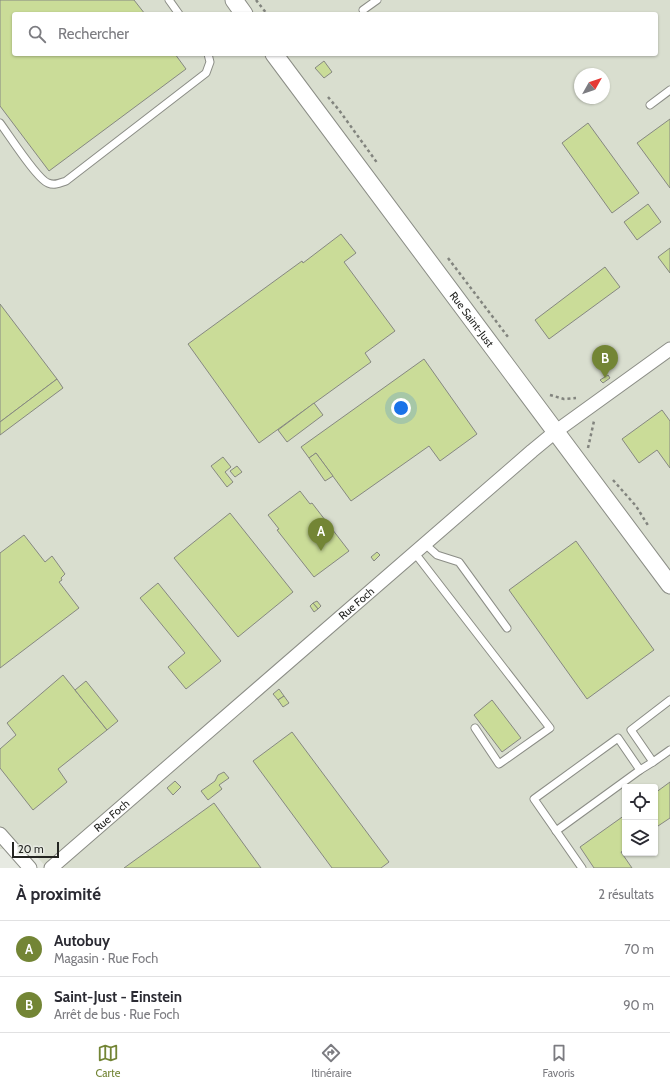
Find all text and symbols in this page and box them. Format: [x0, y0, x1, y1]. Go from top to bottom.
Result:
search box [12, 12, 658, 56]
icon: search [26, 23, 48, 45]
text: Rechercher [58, 25, 129, 43]
north arrow [574, 68, 610, 104]
street label: Rue Saint-Just [447, 289, 497, 350]
pin: B [592, 345, 618, 378]
your location [391, 398, 411, 418]
pin: A [308, 518, 334, 551]
street label: Rue Foch [336, 584, 377, 623]
map controls [622, 784, 658, 856]
button: locate [622, 784, 658, 820]
street label: Rue Foch [91, 796, 132, 835]
button: layers [622, 820, 658, 856]
scale bar [12, 840, 59, 859]
text: 20 m [18, 842, 44, 856]
text: À proximité [16, 884, 101, 904]
text: 2 résultats [598, 886, 654, 902]
text: Autobuy [54, 932, 110, 950]
text: A [25, 941, 33, 957]
text: 70 m [624, 941, 654, 957]
text: Magasin · Rue Foch [54, 950, 158, 966]
text: Saint-Just - Einstein [54, 988, 182, 1006]
text: B [25, 997, 33, 1013]
text: 90 m [623, 997, 654, 1013]
text: Arrêt de bus · Rue Foch [54, 1006, 180, 1022]
tab: Carte [95, 1042, 120, 1080]
tab: Itinéraire [311, 1042, 352, 1080]
tab: Favoris [543, 1042, 575, 1080]

